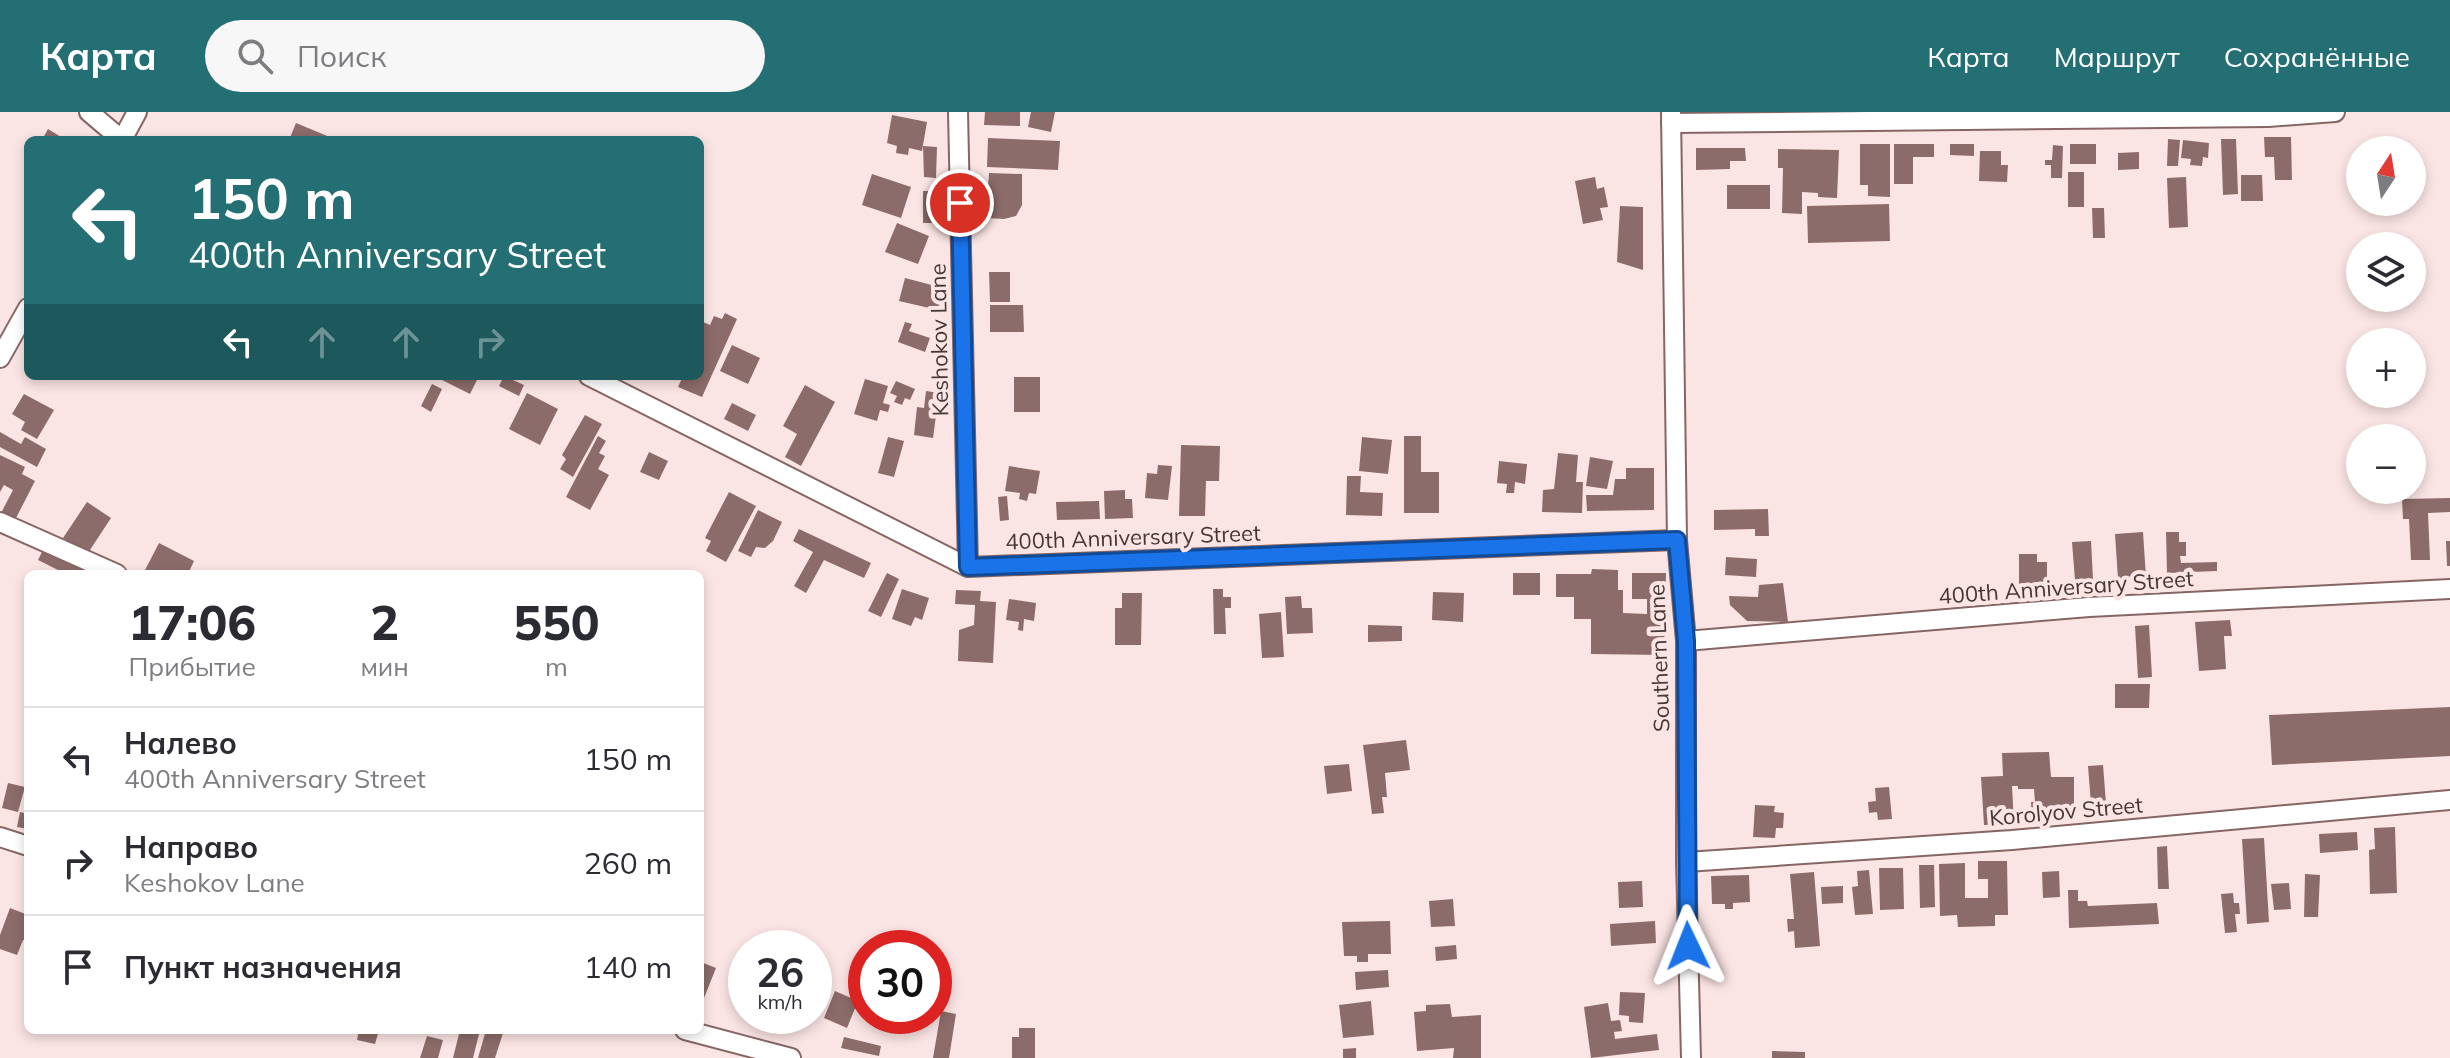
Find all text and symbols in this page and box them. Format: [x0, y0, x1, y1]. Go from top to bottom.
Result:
search box [205, 20, 765, 92]
text: Карта [40, 32, 157, 80]
icon: search [233, 34, 277, 78]
text: Поиск [297, 37, 386, 75]
text: Карта [1927, 39, 2010, 74]
text: Маршрут [2054, 39, 2180, 74]
text: Сохранённые [2224, 39, 2410, 74]
north arrow [2346, 136, 2426, 216]
map controls [2346, 136, 2426, 504]
text: 150 m [188, 163, 355, 233]
icon: left [56, 168, 160, 272]
pin [926, 169, 994, 237]
icon: arrive [938, 181, 982, 225]
text: 400th Anniversary Street [188, 232, 606, 277]
button: layers [2346, 232, 2426, 312]
street label: Keshokov Lane [924, 263, 954, 417]
icon: left [216, 320, 260, 364]
icon: ahead [300, 320, 344, 364]
icon: ahead [384, 320, 428, 364]
icon: right [468, 320, 512, 364]
button: + [2346, 328, 2426, 408]
button: − [2346, 424, 2426, 504]
street label: 400th Anniversary Street [1005, 519, 1261, 555]
street label: 400th Anniversary Street [1938, 564, 2195, 610]
street label: Southern Lane [1642, 583, 1676, 733]
text: 17:06 [128, 592, 256, 652]
text: 2 [370, 592, 399, 652]
text: 550 [513, 592, 600, 652]
text: Прибытие [128, 650, 256, 683]
text: мин [360, 650, 409, 683]
text: m [545, 650, 568, 683]
text: Налево [124, 724, 237, 762]
icon: left [56, 737, 100, 781]
text: 150 m [584, 740, 672, 778]
text: 400th Anniversary Street [124, 762, 426, 795]
street label: Korolyov Street [1988, 790, 2144, 832]
text: Направо [124, 828, 258, 866]
icon: right [56, 841, 100, 885]
text: 260 m [584, 844, 672, 882]
text: Keshokov Lane [124, 866, 305, 899]
position arrow [1646, 904, 1730, 988]
speed limit sign: 30 [848, 930, 952, 1034]
icon: arrive [56, 945, 100, 989]
text: 26 [756, 947, 804, 997]
text: Пункт назначения [124, 948, 402, 986]
text: 140 m [584, 948, 672, 986]
text: km/h [757, 989, 803, 1014]

